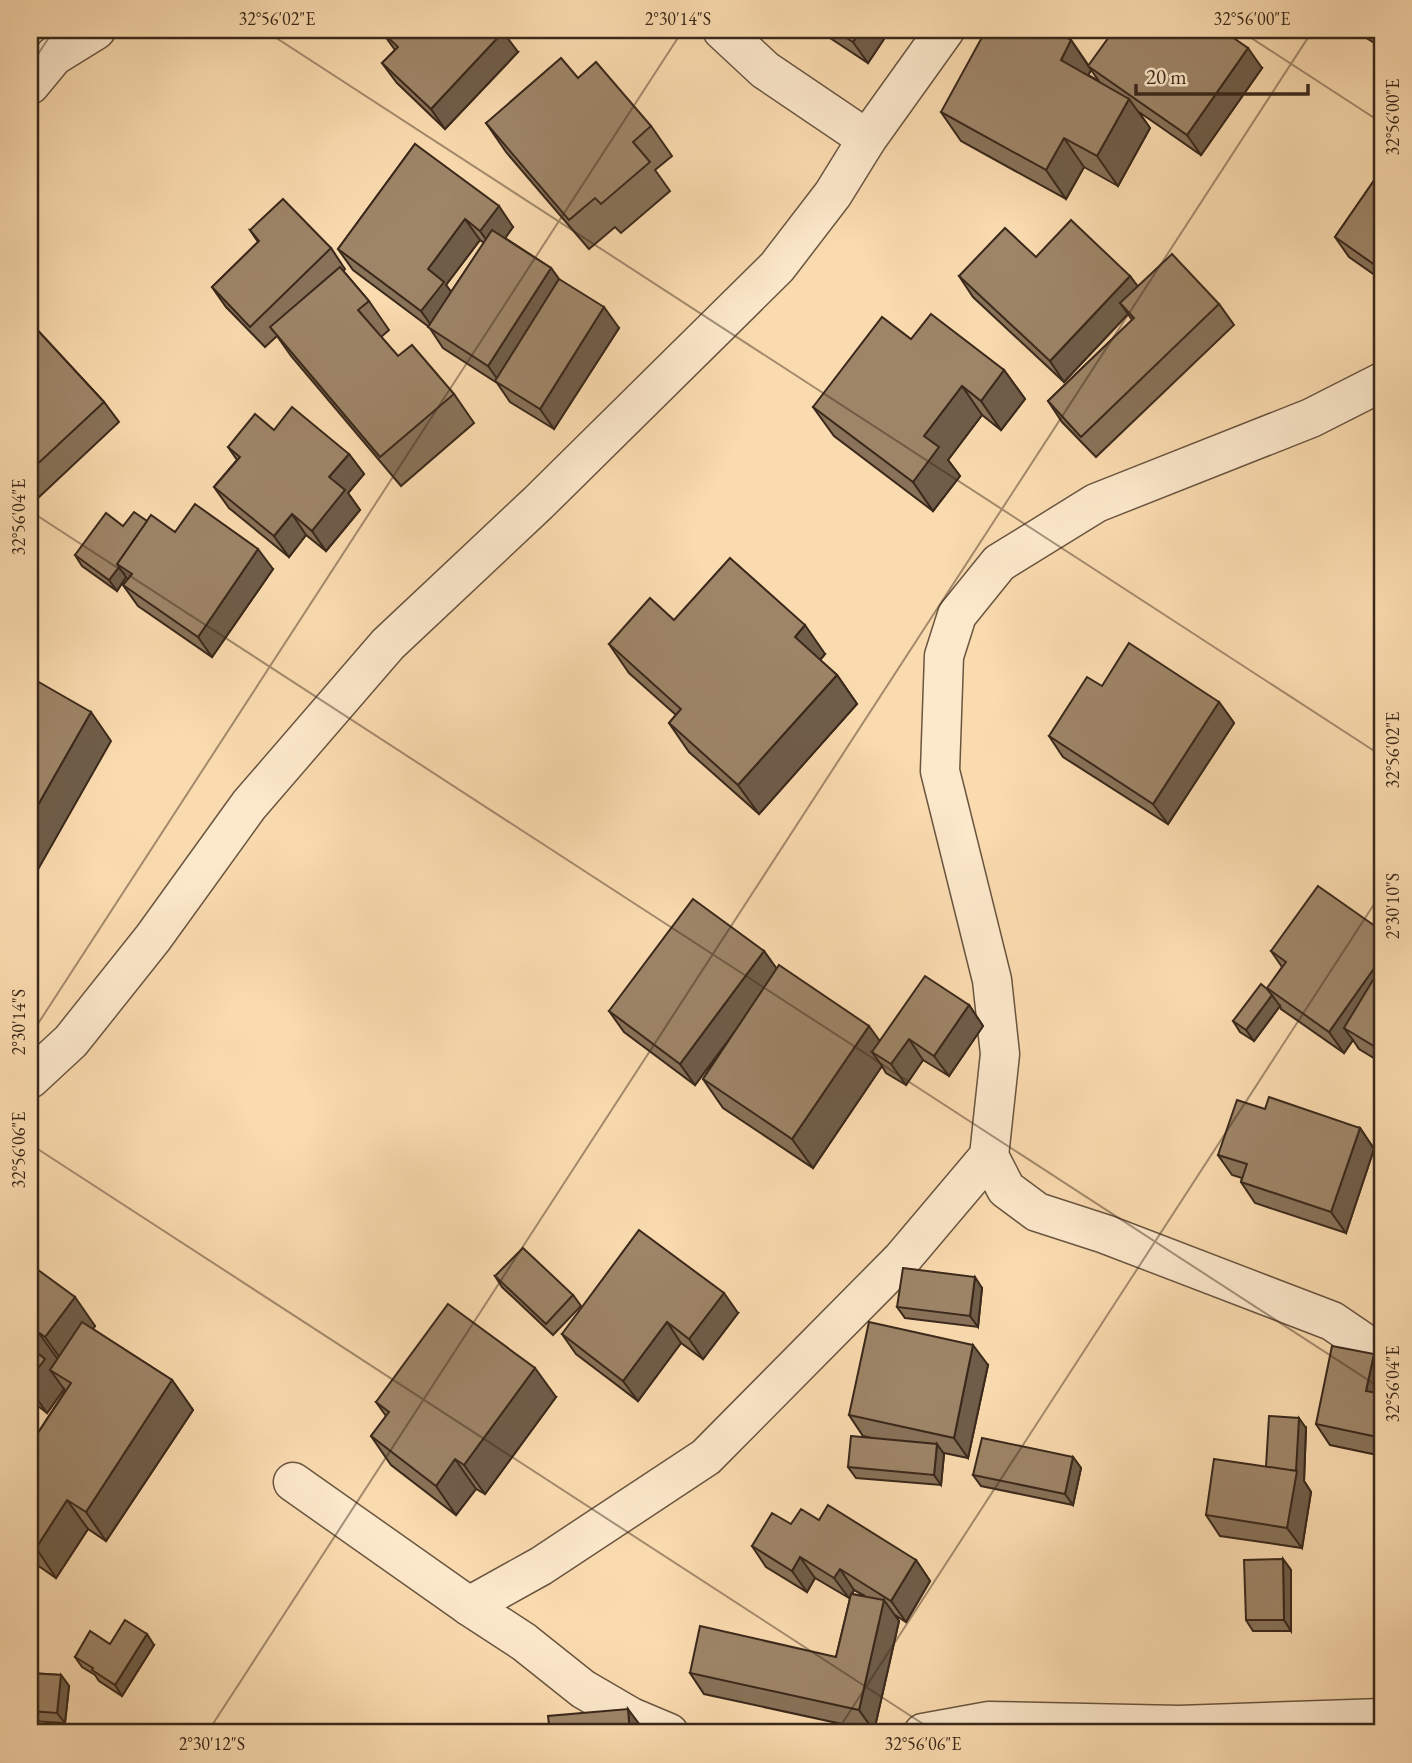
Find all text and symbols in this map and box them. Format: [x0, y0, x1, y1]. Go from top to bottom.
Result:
text: 32°56'02"E [239, 7, 315, 30]
text: 2°30'14"S [645, 7, 711, 30]
text: 32°56'00"E [1214, 7, 1290, 30]
scale bar [1136, 52, 1307, 96]
text: 20 m [1146, 63, 1187, 90]
text: 32°56'00"E [1381, 79, 1404, 155]
text: 32°56'04"E [7, 479, 30, 555]
text: 32°56'02"E [1381, 712, 1404, 788]
text: 2°30'10"S [1381, 873, 1404, 939]
text: 2°30'14"S [7, 989, 30, 1055]
text: 32°56'06"E [7, 1112, 30, 1188]
text: 32°56'04"E [1381, 1346, 1404, 1422]
text: 2°30'12"S [179, 1732, 245, 1755]
text: 32°56'06"E [885, 1732, 961, 1755]

